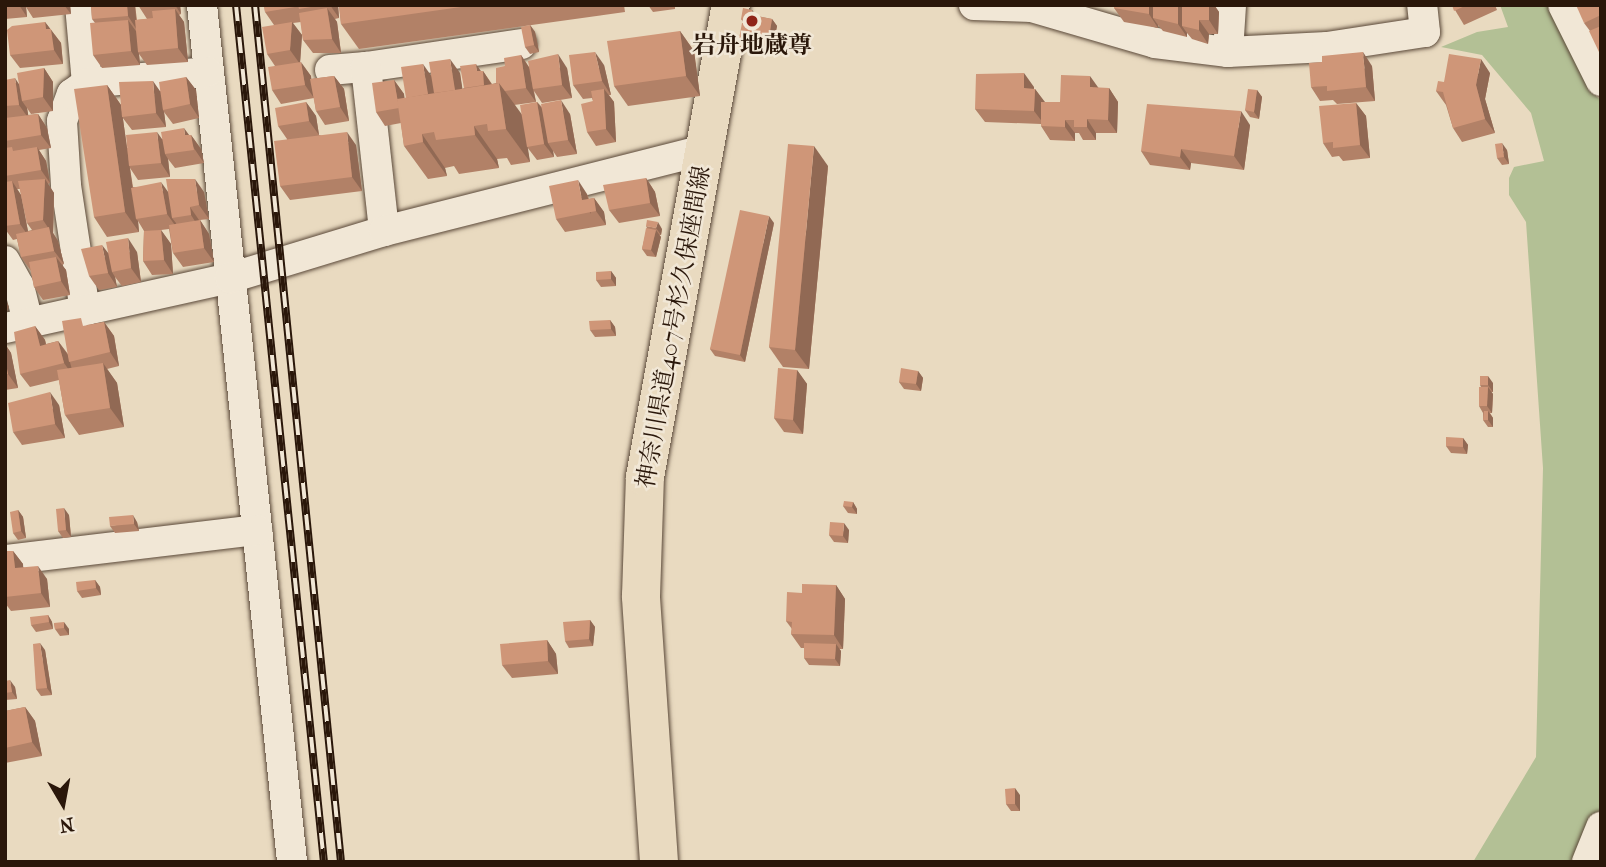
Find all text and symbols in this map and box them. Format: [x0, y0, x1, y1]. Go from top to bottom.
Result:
marker: 岩舟地蔵尊 [744, 13, 760, 29]
place label: 岩舟地蔵尊 [692, 32, 812, 60]
street label: 神奈川県道407号杉久保座間線 [631, 163, 717, 491]
north arrow [28, 769, 98, 839]
text: N [58, 813, 76, 837]

